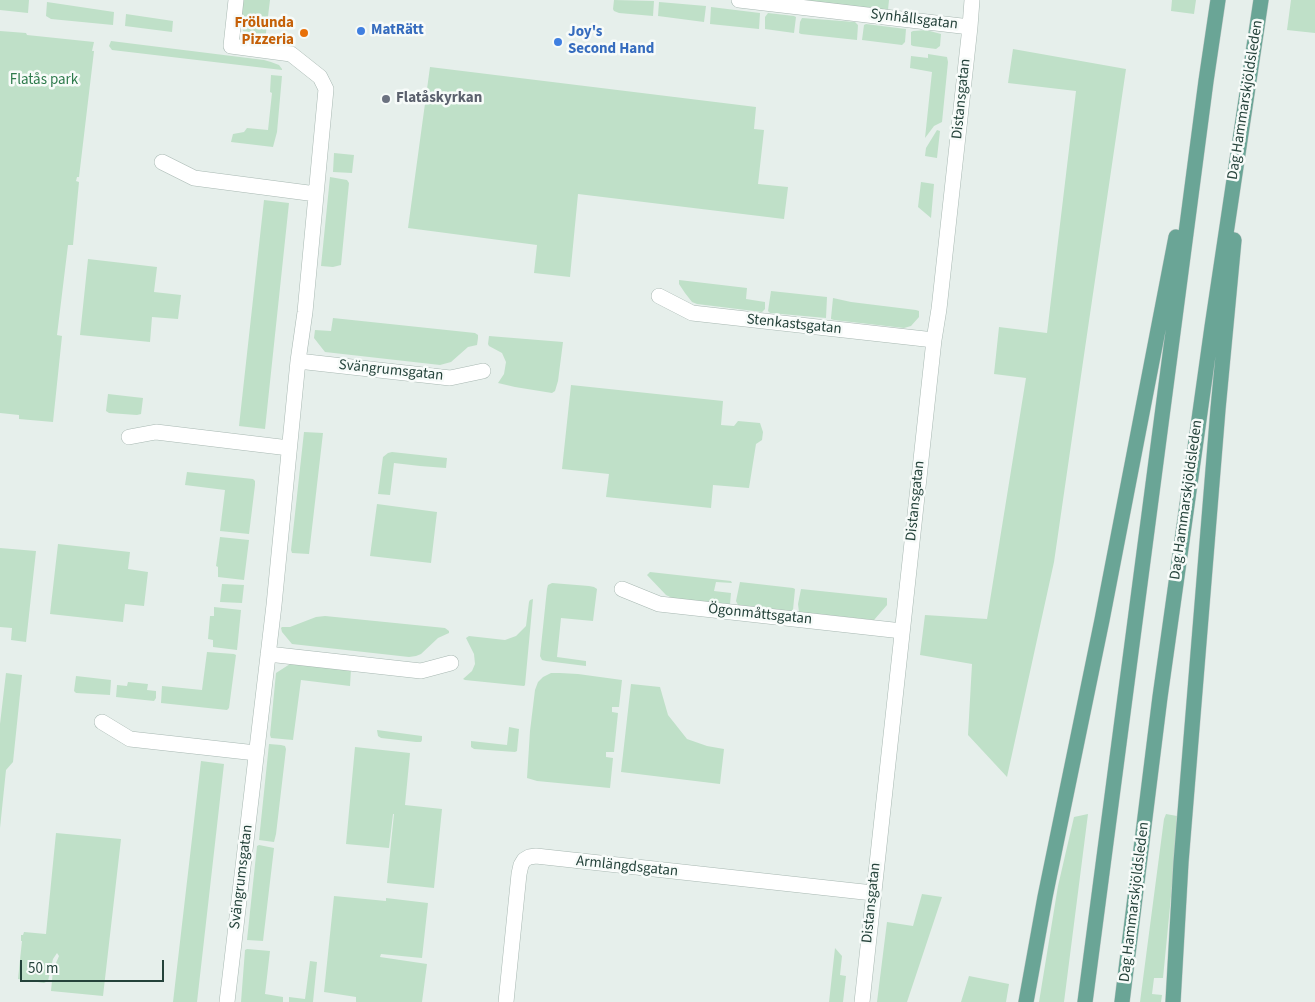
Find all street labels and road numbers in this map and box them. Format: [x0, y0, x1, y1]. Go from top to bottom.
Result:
street label: Synhållsgatan [869, 6, 959, 34]
street label: Dag Hammarskjöldsleden [1224, 19, 1268, 181]
street label: Distansgatan [949, 58, 975, 140]
street label: Stenkastsgatan [746, 311, 842, 339]
street label: Svängrumsgatan [338, 357, 444, 385]
street label: Dag Hammarskjöldsleden [1167, 419, 1207, 581]
street label: Distansgatan [903, 460, 929, 542]
street label: Ögonmåttsgatan [707, 601, 813, 629]
street label: Dag Hammarskjöldsleden [1116, 821, 1154, 983]
street label: Svängrumsgatan [227, 824, 257, 930]
street label: Armlängdsgatan [575, 853, 679, 881]
street label: Distansgatan [859, 862, 885, 944]

